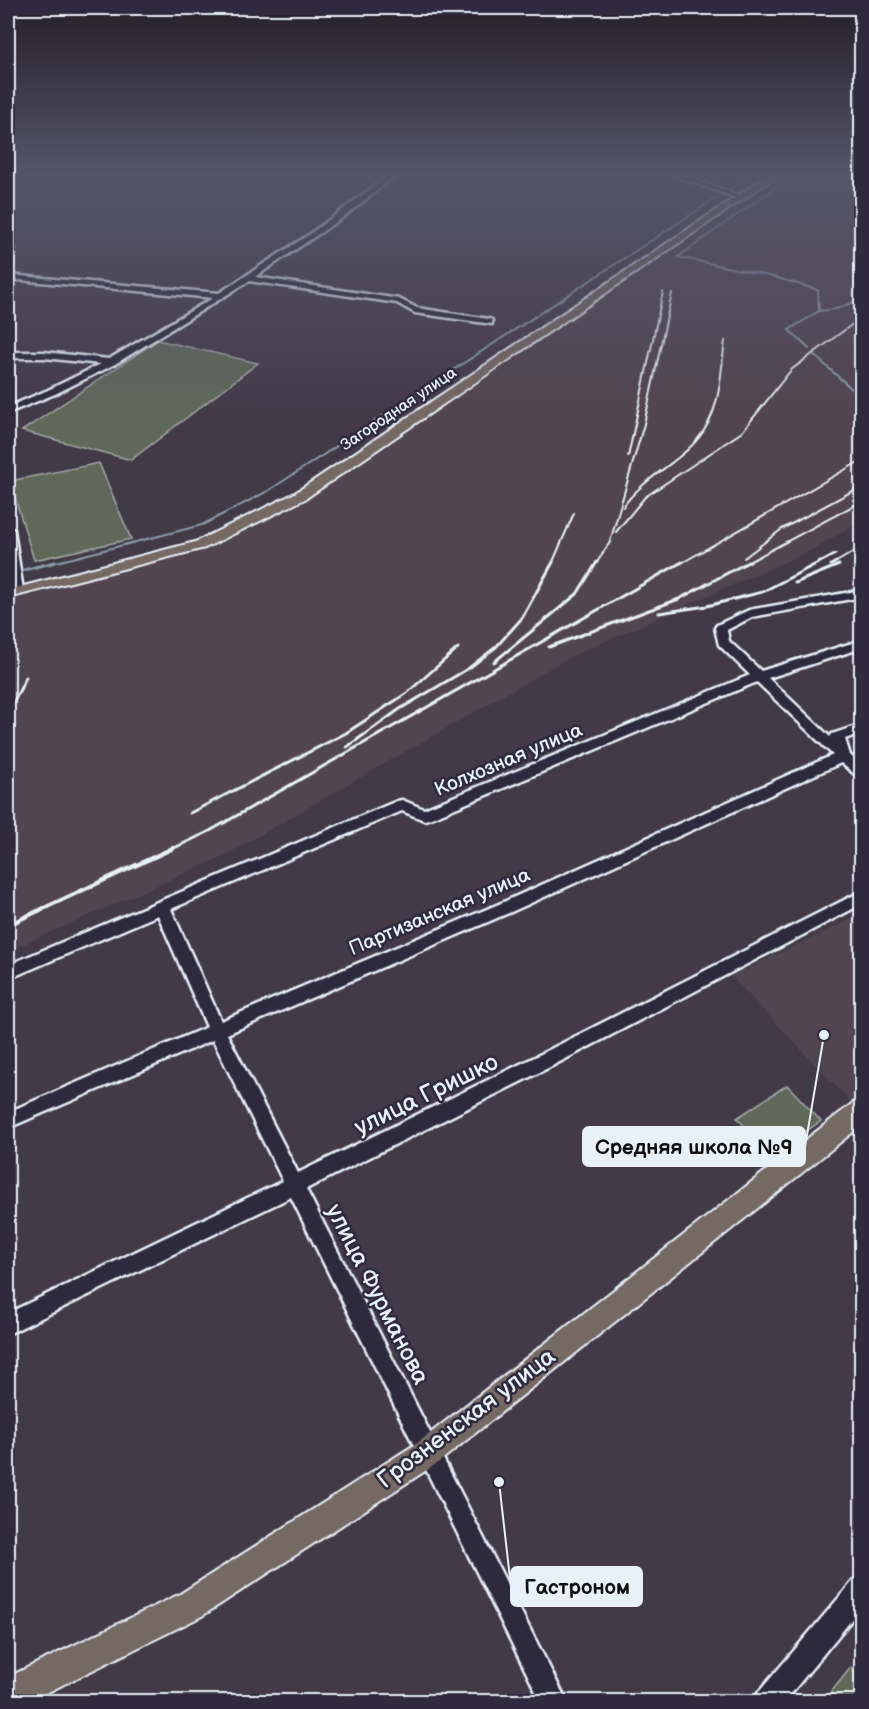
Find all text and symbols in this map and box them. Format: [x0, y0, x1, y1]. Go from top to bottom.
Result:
street label: Загородная улица [337, 363, 461, 455]
street label: Колхозная улица [431, 718, 586, 802]
street label: Партизанская улица [345, 863, 534, 961]
street label: улица Гришко [350, 1047, 503, 1142]
callout: Средняя школа №9 [583, 1127, 805, 1166]
text: Средняя школа №9 [595, 1135, 793, 1160]
street label: улица Фурманова [319, 1199, 436, 1389]
street label: Грозненская улица [371, 1342, 561, 1495]
callout: Гастроном [511, 1567, 642, 1606]
text: Гастроном [524, 1575, 630, 1600]

